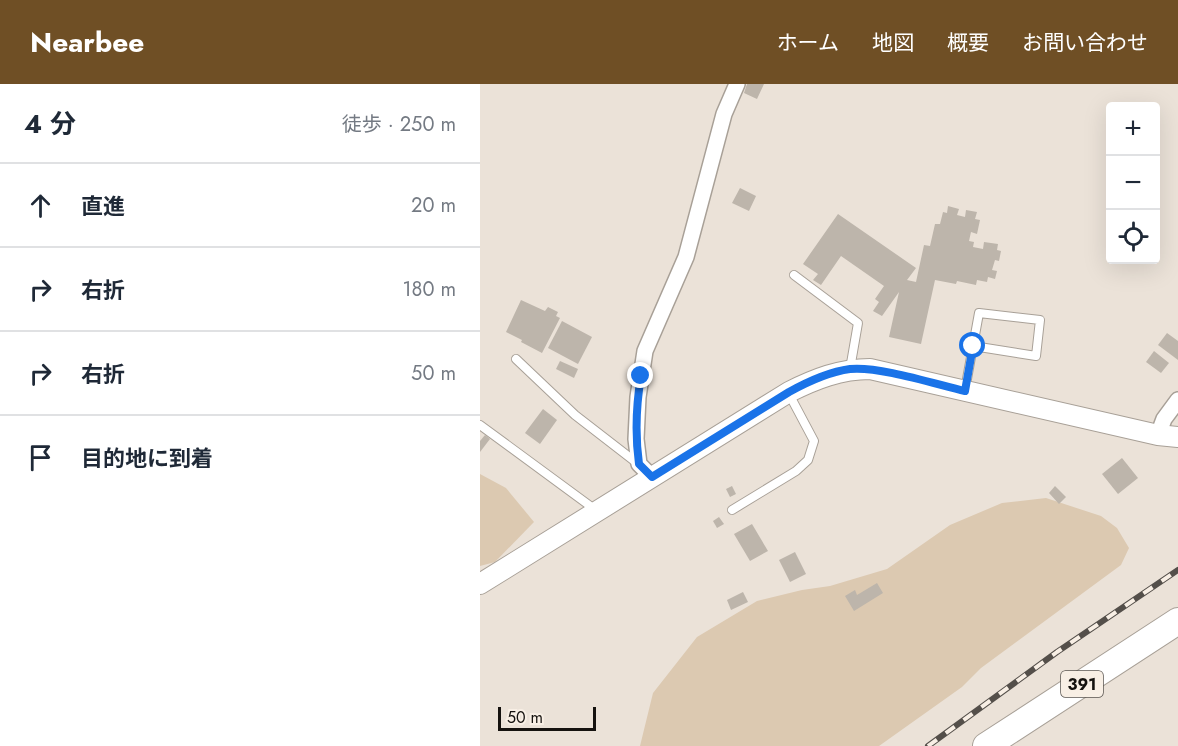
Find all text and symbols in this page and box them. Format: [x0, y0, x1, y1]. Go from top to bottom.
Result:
text: Nearbee [30, 22, 144, 63]
text: ホーム [777, 28, 839, 58]
text: 地図 [872, 28, 914, 58]
text: 概要 [947, 28, 989, 58]
text: お問い合わせ [1022, 28, 1148, 58]
map controls [1106, 102, 1160, 264]
button: + [1106, 102, 1160, 156]
text: 4 分 [24, 105, 76, 143]
text: 徒歩 · 250 m [342, 110, 456, 139]
button: − [1106, 156, 1160, 210]
icon: ahead [24, 189, 57, 222]
text: 直進 [81, 190, 125, 222]
text: 20 m [411, 191, 456, 220]
button: locate [1106, 210, 1160, 264]
icon: right [24, 273, 57, 306]
text: 右折 [81, 274, 125, 306]
text: 180 m [402, 275, 456, 304]
route start [959, 332, 985, 358]
icon: right [24, 357, 57, 390]
text: 右折 [81, 358, 125, 390]
text: 50 m [411, 359, 456, 388]
route end [627, 362, 653, 388]
icon: arrive [24, 441, 57, 474]
text: 目的地に到着 [81, 442, 213, 474]
road number: 391 [1061, 671, 1103, 697]
scale bar [498, 704, 596, 732]
text: 50 m [507, 706, 543, 729]

